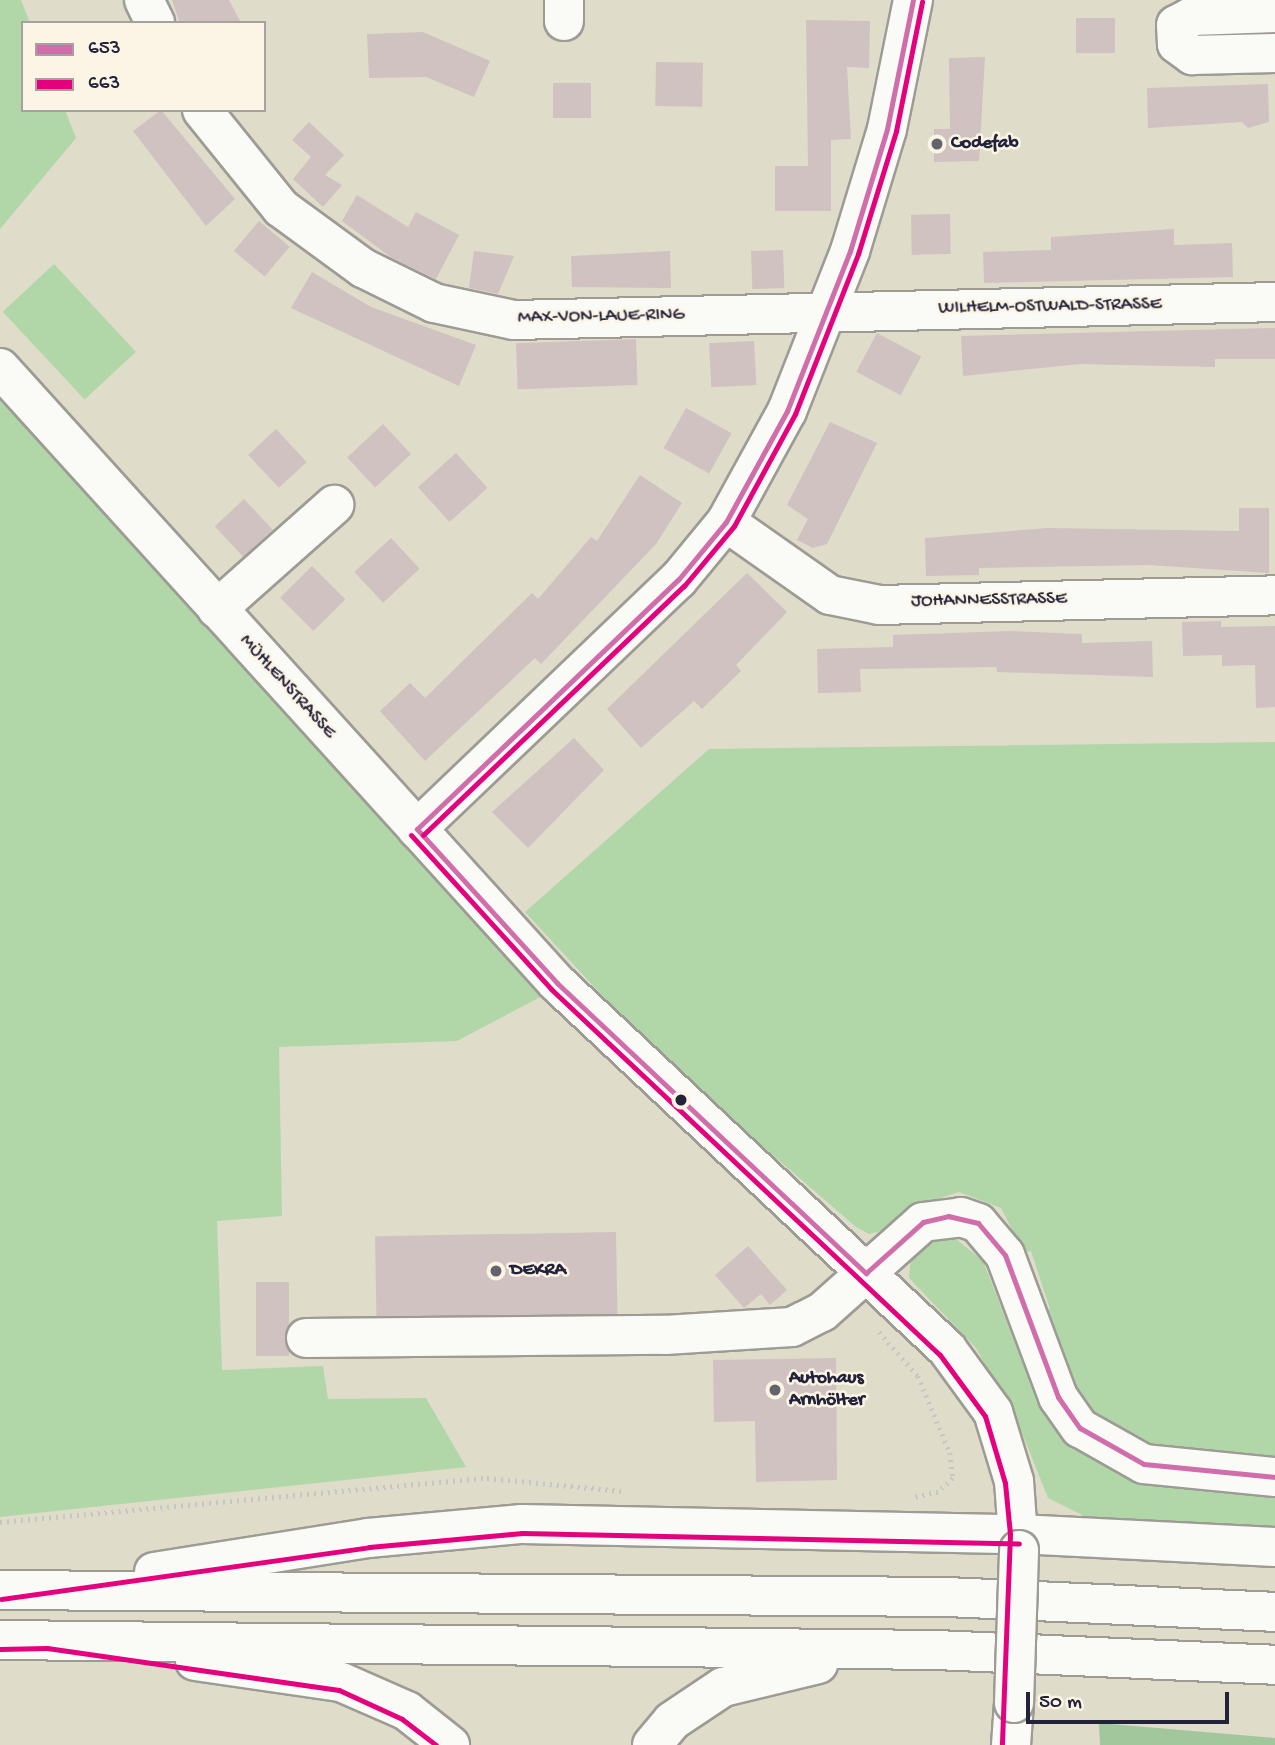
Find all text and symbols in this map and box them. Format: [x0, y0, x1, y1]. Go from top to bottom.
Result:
legend [21, 21, 266, 112]
text: 653 [88, 37, 121, 62]
text: 663 [88, 72, 120, 97]
place label: Codefab [951, 133, 1018, 155]
marker: Codefab [929, 136, 945, 152]
street label: WILHELM-OSTWALD-STRASSE [938, 294, 1162, 320]
street label: MAX-VON-LAUE-RING [517, 304, 685, 330]
street label: JOHANNESSTRASSE [911, 588, 1067, 614]
street label: MÜHLENSTRASSE [234, 630, 340, 744]
unlabelled marker [674, 1093, 688, 1107]
place label: DEKRA [510, 1260, 566, 1282]
marker: DEKRA [488, 1263, 504, 1279]
place label: Autohaus Arnhölter [789, 1368, 864, 1412]
marker: Autohaus Arnhölter [767, 1382, 783, 1398]
scale bar [1030, 1678, 1233, 1722]
text: 50 m [1039, 1691, 1082, 1716]

